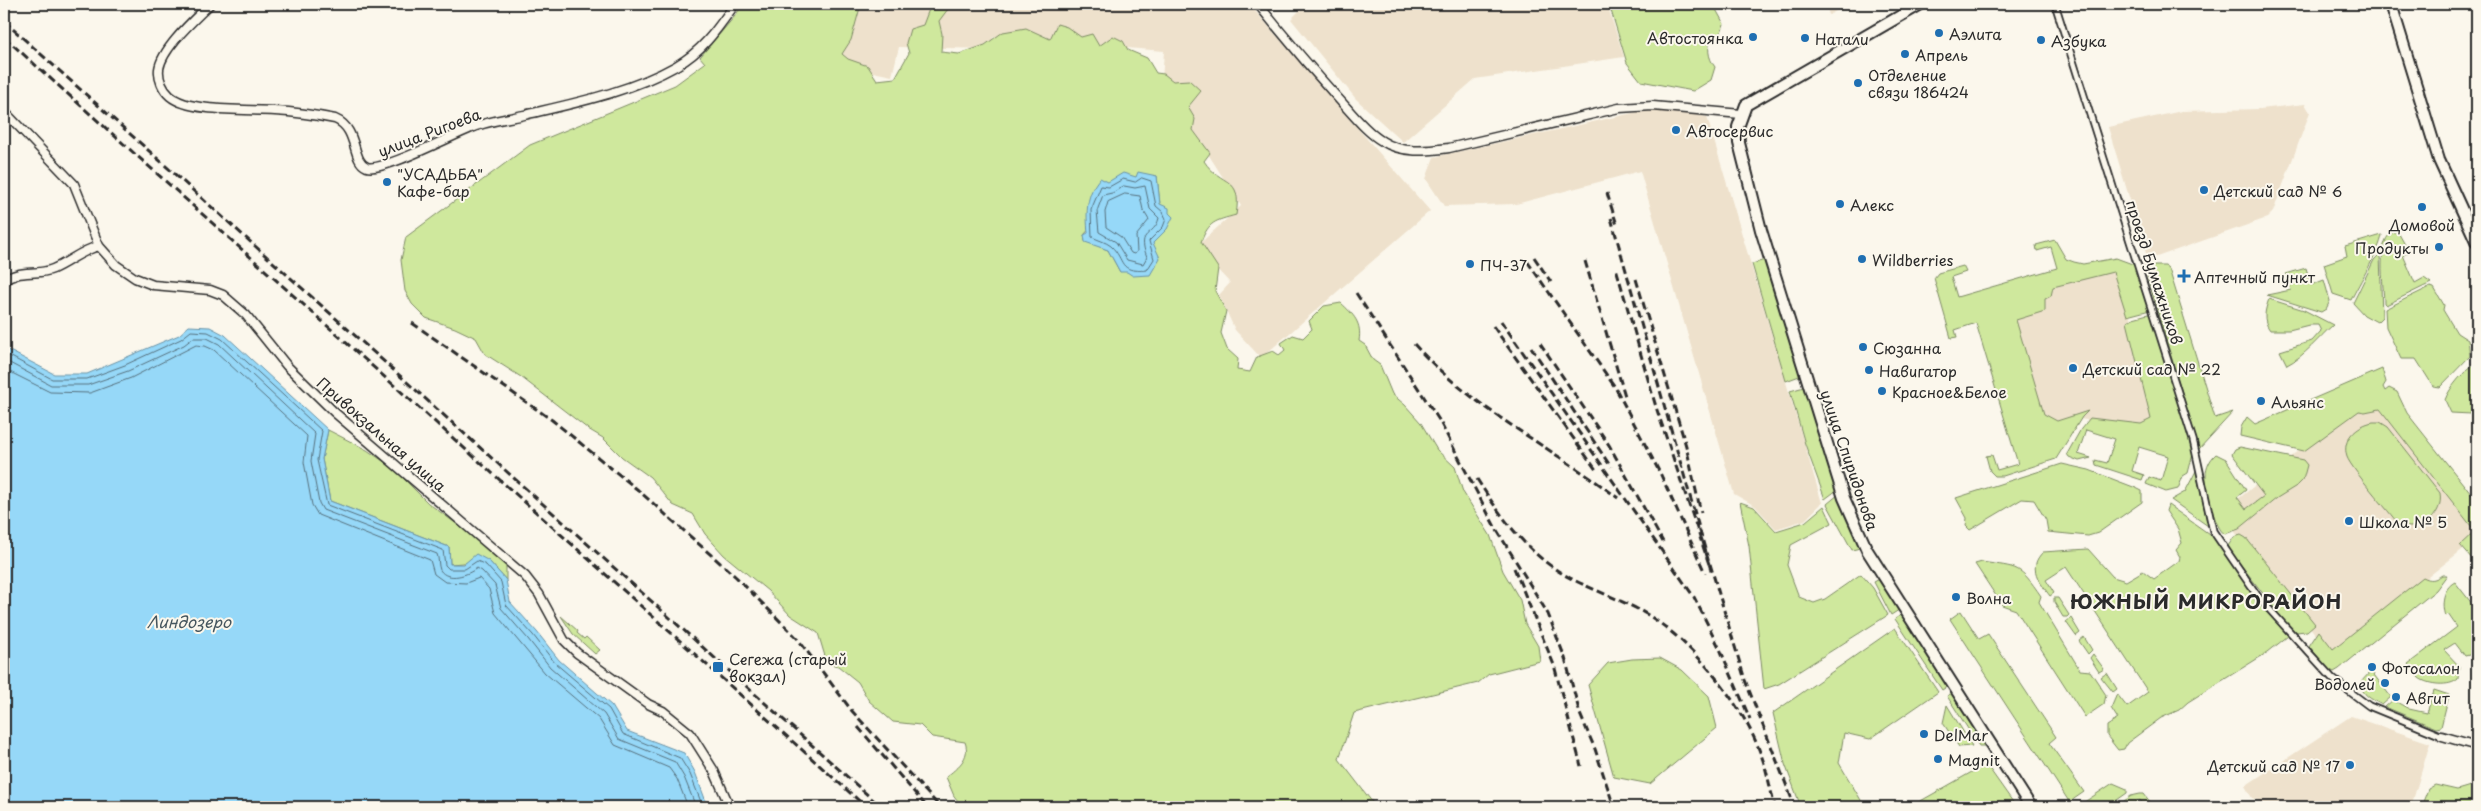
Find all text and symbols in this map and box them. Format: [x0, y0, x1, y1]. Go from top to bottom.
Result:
place label: Аэлита [1949, 22, 2002, 45]
place label: Автостоянка [1647, 26, 1744, 49]
place label: Натали [1815, 27, 1869, 50]
marker: Аэлита [1933, 27, 1945, 39]
place label: Азбука [2051, 29, 2107, 52]
marker: Автостоянка [1747, 31, 1759, 43]
marker: Натали [1799, 32, 1811, 44]
marker: Азбука [2035, 34, 2047, 46]
place label: Апрель [1915, 43, 1968, 66]
marker: Апрель [1899, 48, 1911, 60]
place label: Отделение связи 186424 [1868, 63, 1969, 103]
marker: Отделение связи 186424 [1852, 77, 1864, 89]
street label: улица Ригоева [374, 102, 484, 162]
place label: Автосервис [1686, 119, 1773, 142]
marker: Автосервис [1670, 124, 1682, 136]
place label: "УСАДЬБА" Кафе-бар [397, 162, 483, 202]
marker: "УСАДЬБА" Кафе-бар [381, 176, 393, 188]
place label: Детский сад № 6 [2213, 179, 2342, 202]
marker: Детский сад № 6 [2198, 184, 2210, 196]
place label: Алекс [1850, 193, 1894, 216]
street label: проезд Бумажников [2121, 197, 2189, 348]
marker: Алекс [1834, 198, 1846, 210]
marker: Домовой [2416, 201, 2428, 213]
place label: Домовой [2388, 213, 2455, 236]
place label: Продукты [2355, 236, 2429, 259]
marker: Продукты [2433, 241, 2445, 253]
place label: Wildberries [1872, 248, 1954, 271]
place label: ПЧ-37 [1480, 253, 1527, 276]
marker: Wildberries [1856, 253, 1868, 265]
marker: ПЧ-37 [1464, 258, 1476, 270]
place label: Аптечный пункт [2194, 265, 2316, 288]
marker: Аптечный пункт [2178, 270, 2190, 282]
place label: Сюзанна [1873, 336, 1942, 359]
marker: Сюзанна [1857, 341, 1869, 353]
place label: Детский сад № 22 [2082, 357, 2221, 380]
place label: Навигатор [1879, 359, 1957, 382]
marker: Детский сад № 22 [2067, 362, 2079, 374]
marker: Навигатор [1863, 364, 1875, 376]
street label: Привокзальная улица [312, 371, 452, 497]
place label: Красное&Белое [1892, 380, 2007, 403]
marker: Красное&Белое [1876, 385, 1888, 397]
street label: улица Спиридонова [1815, 387, 1885, 534]
place label: Альянс [2271, 390, 2324, 413]
marker: Альянс [2255, 395, 2267, 407]
place label: Школа № 5 [2359, 510, 2447, 533]
marker: Школа № 5 [2343, 515, 2355, 527]
place label: Волна [1966, 586, 2012, 609]
district label: ЮЖНЫЙ МИКРОРАЙОН [2070, 586, 2342, 616]
marker: Волна [1950, 591, 1962, 603]
water label: Линдозеро [147, 609, 232, 633]
place label: Сегежа (старый вокзал) [729, 647, 847, 687]
place label: Фотосалон [2382, 656, 2460, 679]
marker: Сегежа (старый вокзал) [711, 660, 725, 674]
marker: Фотосалон [2366, 661, 2378, 673]
place label: Водолей [2314, 672, 2375, 695]
marker: Водолей [2379, 677, 2391, 689]
place label: Авгит [2406, 686, 2450, 709]
marker: Авгит [2390, 691, 2402, 703]
place label: DelMar [1934, 723, 1988, 746]
marker: DelMar [1918, 728, 1930, 740]
place label: Magnit [1948, 748, 2000, 771]
marker: Magnit [1932, 753, 1944, 765]
place label: Детский сад № 17 [2207, 754, 2340, 777]
marker: Детский сад № 17 [2344, 759, 2356, 771]

